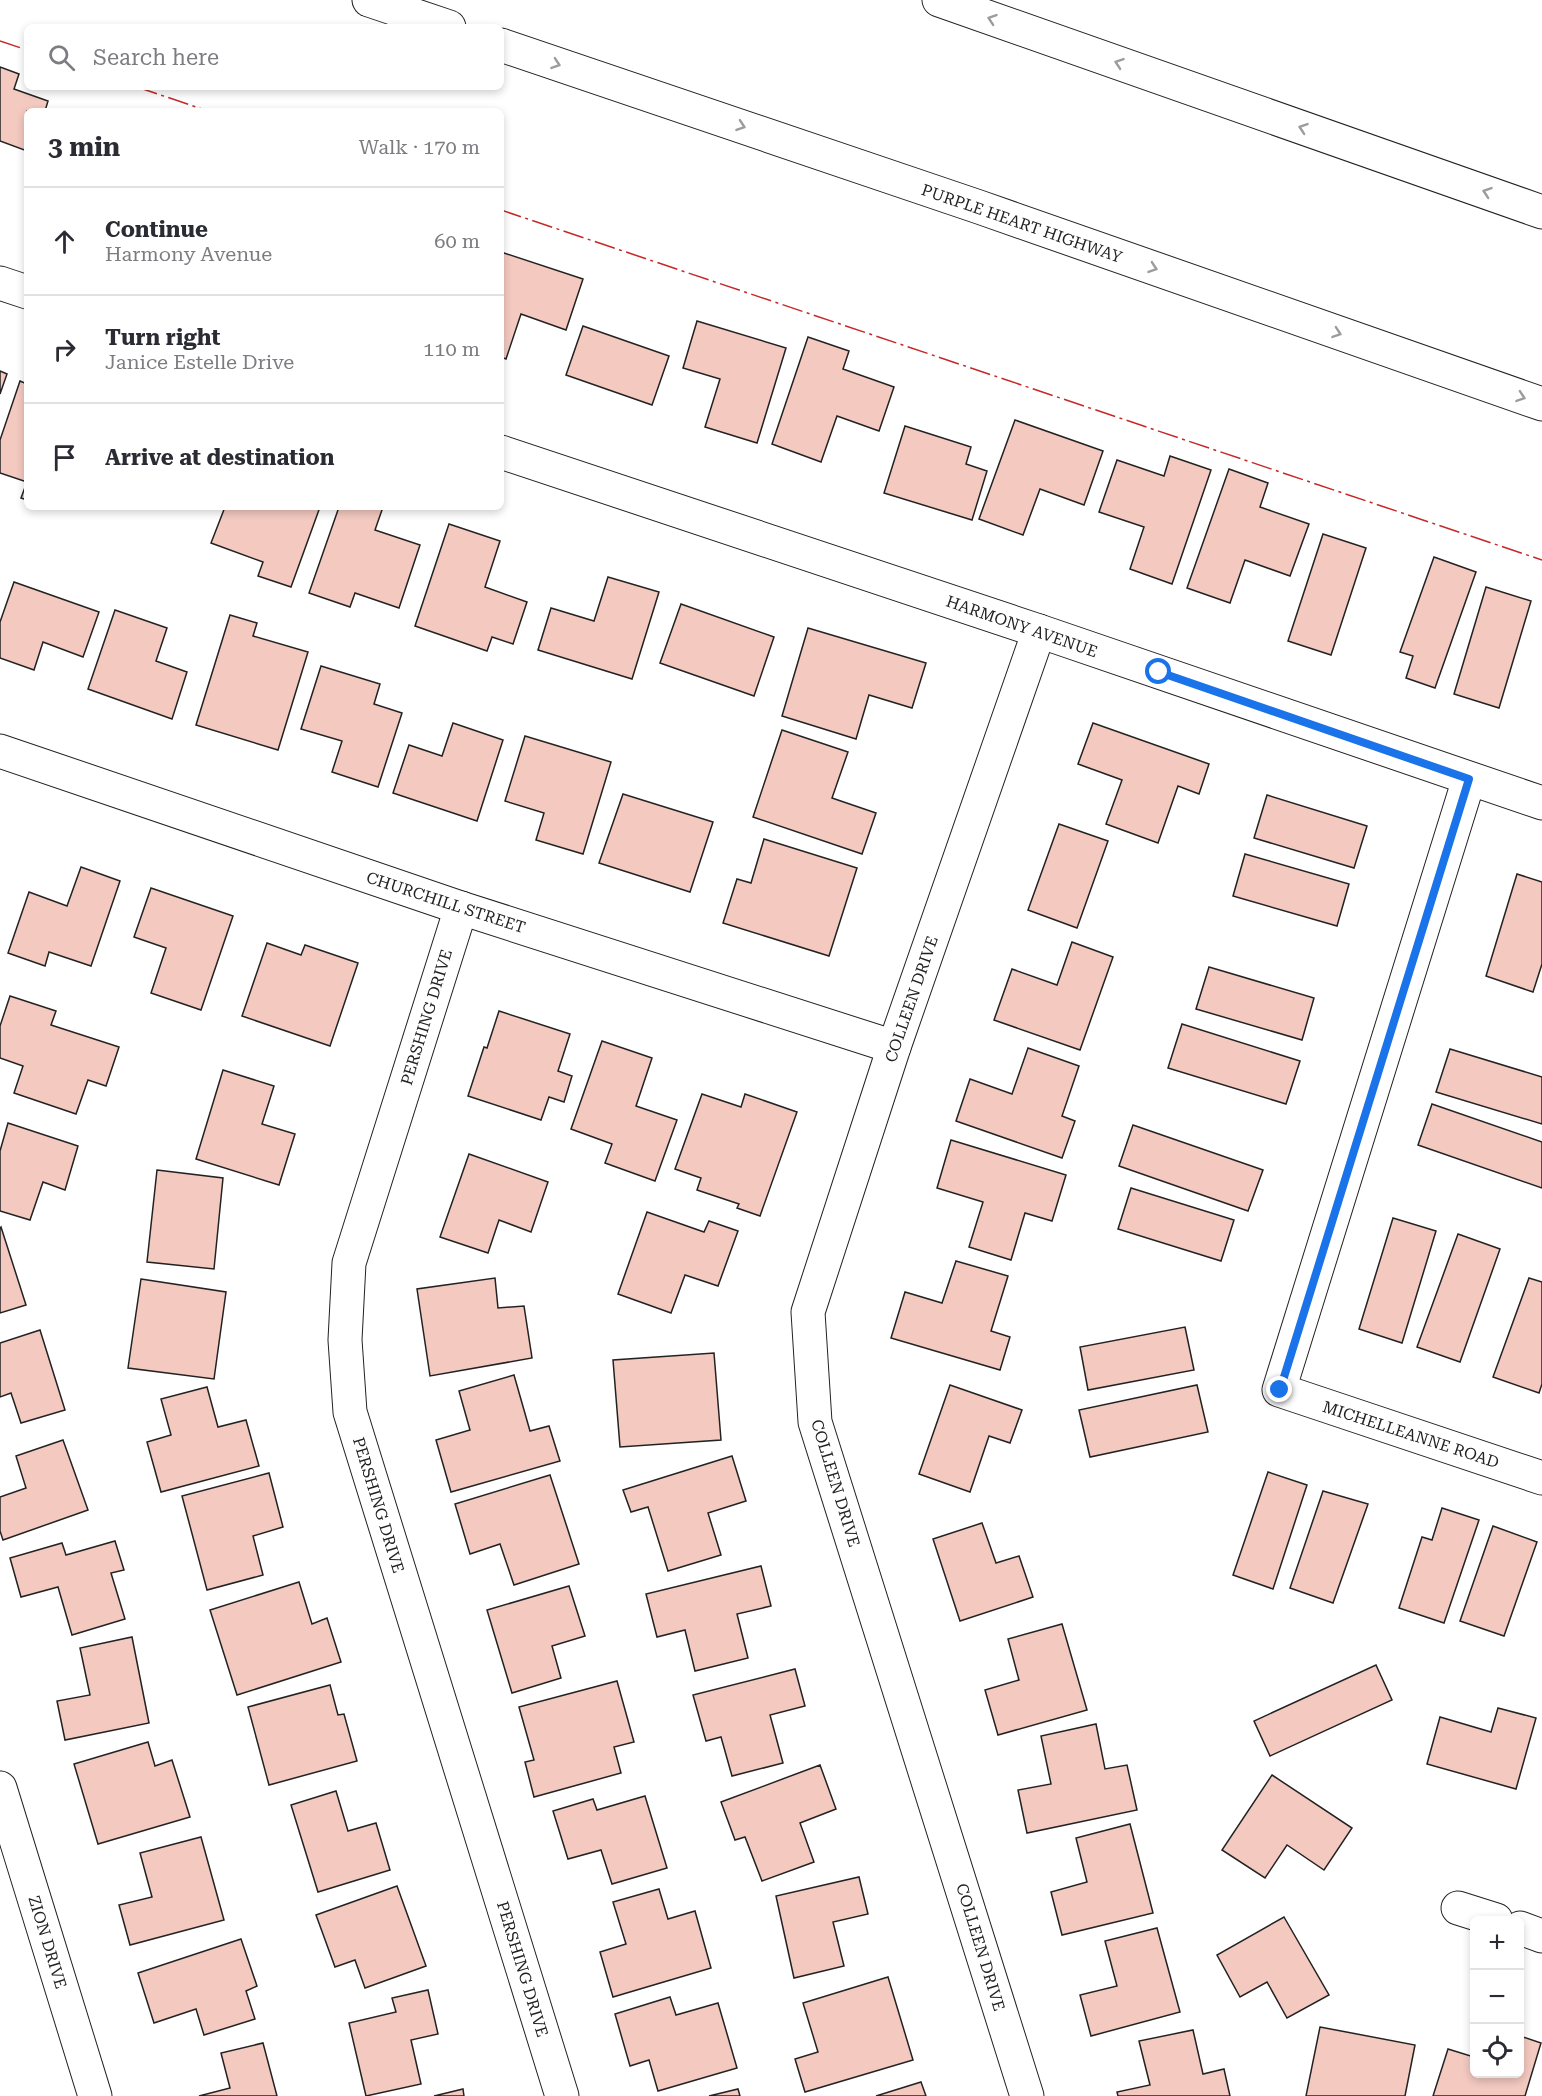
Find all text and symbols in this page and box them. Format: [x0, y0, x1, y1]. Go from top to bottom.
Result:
one-way arrow [987, 13, 998, 26]
search box [24, 24, 504, 90]
icon: search [45, 41, 78, 74]
text: Search here [93, 45, 219, 70]
one-way arrow [550, 56, 561, 69]
one-way arrow [1114, 58, 1125, 71]
one-way arrow [735, 119, 746, 132]
one-way arrow [1298, 122, 1309, 135]
text: 3 min [48, 132, 120, 162]
text: Walk · 170 m [359, 135, 480, 159]
street label: PURPLE HEART HIGHWAY [919, 180, 1125, 267]
one-way arrow [1482, 187, 1493, 200]
text: Continue [105, 217, 208, 242]
icon: ahead [48, 225, 81, 258]
text: 60 m [434, 229, 480, 253]
text: Harmony Avenue [105, 242, 272, 266]
one-way arrow [1147, 261, 1158, 274]
text: Turn right [105, 325, 220, 350]
one-way arrow [1331, 325, 1342, 338]
icon: right [48, 333, 81, 366]
text: 110 m [423, 337, 480, 361]
text: Janice Estelle Drive [105, 350, 294, 374]
one-way arrow [1515, 390, 1526, 402]
icon: arrive [48, 441, 81, 474]
text: Arrive at destination [105, 445, 334, 470]
street label: HARMONY AVENUE [944, 592, 1100, 661]
route start [1145, 658, 1171, 684]
street label: CHURCHILL STREET [364, 868, 528, 937]
street label: COLLEEN DRIVE [881, 934, 942, 1065]
street label: PERSHING DRIVE [397, 947, 456, 1087]
route end [1266, 1376, 1292, 1402]
street label: MICHELLEANNE ROAD [1320, 1397, 1501, 1472]
street label: COLLEEN DRIVE [807, 1417, 864, 1549]
street label: PERSHING DRIVE [349, 1435, 408, 1575]
street label: COLLEEN DRIVE [952, 1881, 1009, 2013]
street label: ZION DRIVE [24, 1893, 71, 1991]
street label: PERSHING DRIVE [493, 1899, 552, 2039]
map controls [1470, 1916, 1524, 2078]
button: + [1470, 1916, 1524, 1970]
button: − [1470, 1970, 1524, 2024]
button: locate [1470, 2024, 1524, 2078]

